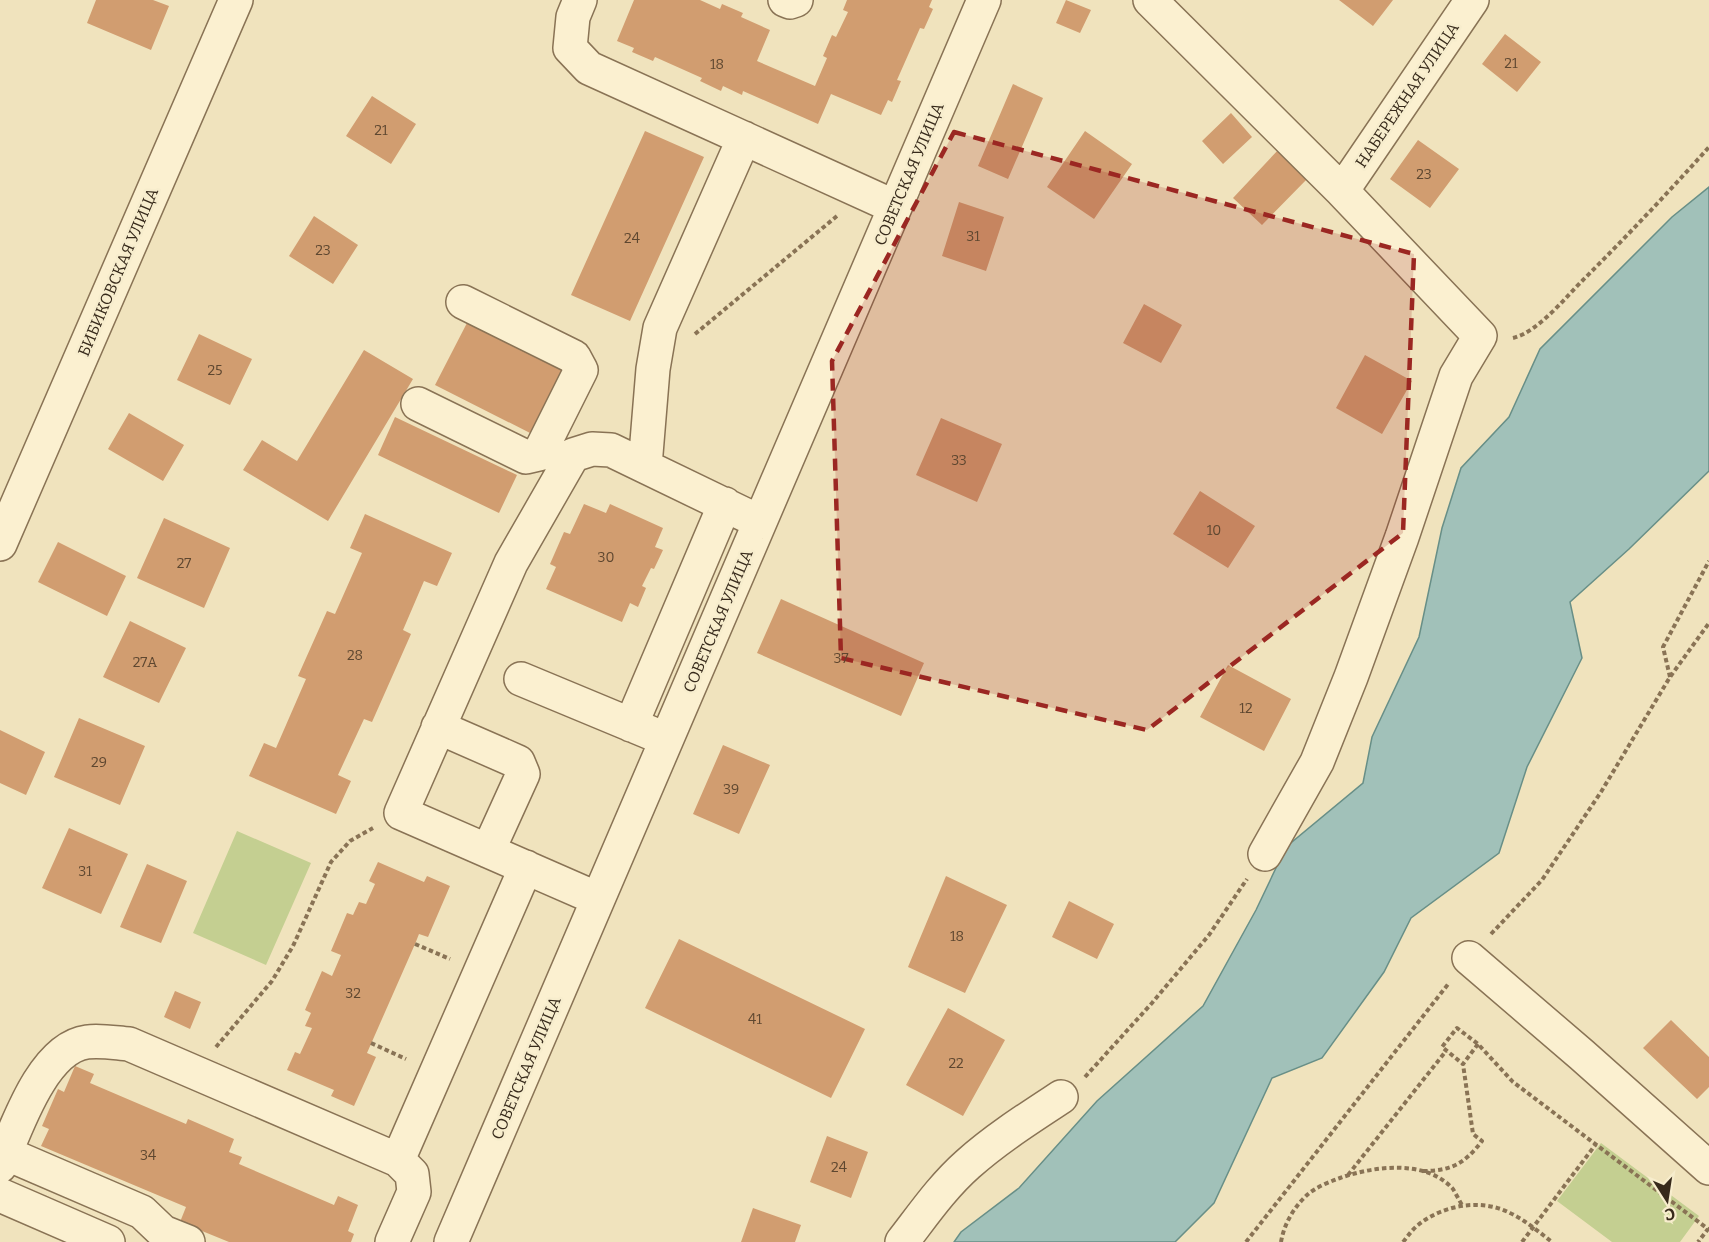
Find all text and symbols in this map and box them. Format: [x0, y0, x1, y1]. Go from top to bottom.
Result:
street label: НАБЕРЕЖНАЯ УЛИЦА [1351, 18, 1463, 171]
house number: 21 [1504, 55, 1518, 72]
house number: 18 [710, 56, 724, 73]
street label: СОВЕТСКАЯ УЛИЦА [870, 99, 948, 248]
house number: 21 [374, 122, 388, 139]
house number: 23 [1416, 166, 1432, 183]
street label: БИБИКОВСКАЯ УЛИЦА [74, 184, 162, 359]
house number: 31 [966, 228, 980, 245]
house number: 24 [624, 230, 640, 247]
house number: 23 [315, 242, 331, 259]
house number: 25 [207, 362, 223, 379]
house number: 33 [951, 452, 967, 469]
house number: 10 [1207, 522, 1221, 539]
street label: СОВЕТСКАЯ УЛИЦА [679, 546, 757, 695]
house number: 30 [598, 549, 614, 566]
house number: 27 [177, 555, 191, 572]
house number: 28 [347, 647, 363, 664]
house number: 37 [833, 650, 849, 667]
house number: 27А [133, 654, 157, 671]
house number: 12 [1239, 700, 1253, 717]
house number: 29 [91, 754, 107, 771]
house number: 39 [723, 781, 739, 798]
house number: 31 [78, 863, 92, 880]
house number: 18 [950, 928, 964, 945]
house number: 32 [345, 985, 361, 1002]
street label: СОВЕТСКАЯ УЛИЦА [487, 993, 565, 1142]
house number: 41 [748, 1011, 762, 1028]
house number: 22 [948, 1055, 964, 1072]
house number: 34 [140, 1147, 156, 1164]
house number: 24 [831, 1159, 847, 1176]
north arrow [1637, 1170, 1697, 1230]
text: С [1663, 1204, 1677, 1225]

